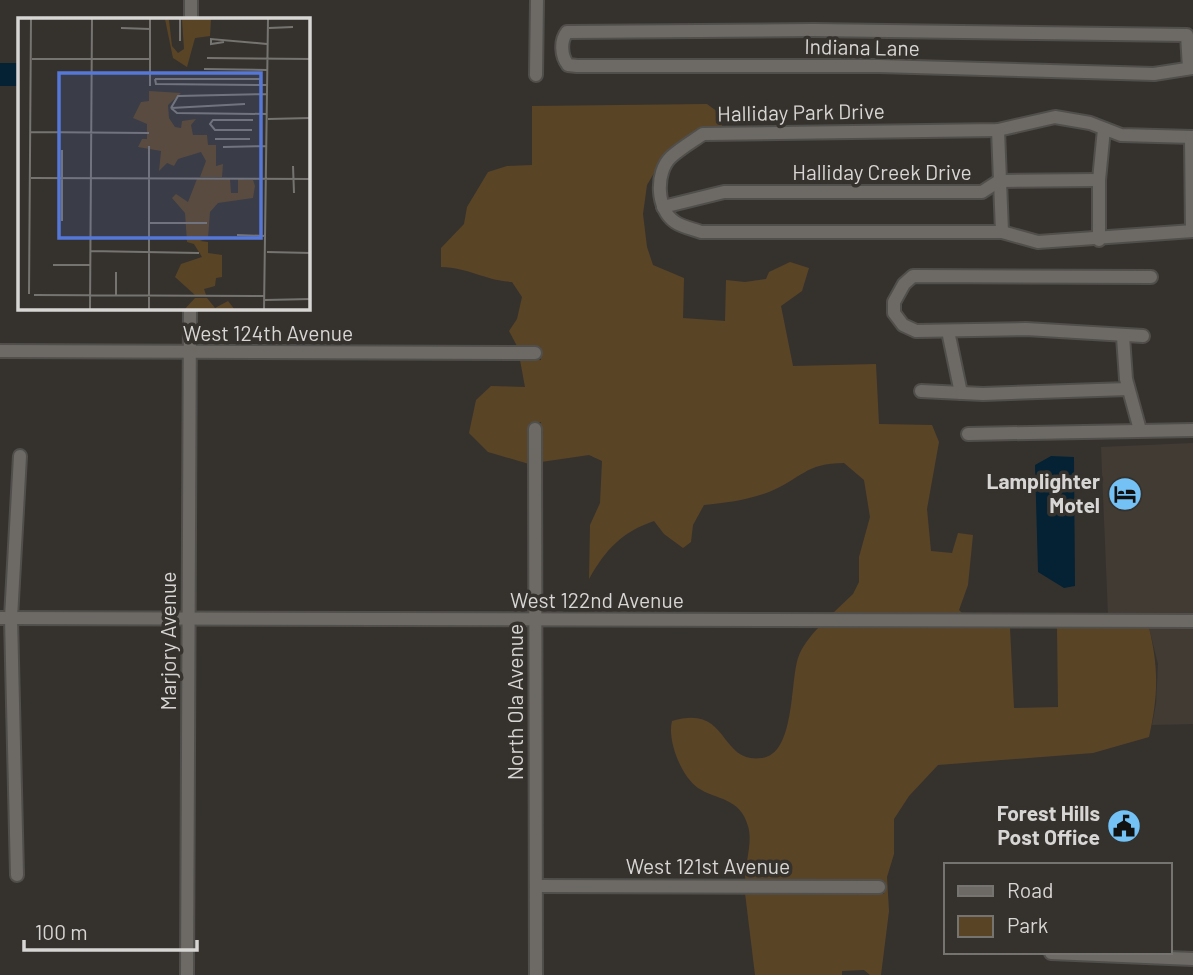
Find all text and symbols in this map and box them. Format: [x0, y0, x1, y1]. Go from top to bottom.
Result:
inset map [18, 18, 310, 310]
street label: Indiana Lane [804, 33, 920, 60]
street label: Halliday Park Drive [717, 98, 885, 125]
street label: Halliday Creek Drive [792, 159, 972, 184]
street label: West 124th Avenue [183, 320, 353, 345]
place label: Lamplighter Motel [986, 468, 1100, 517]
hotel icon: Lamplighter Motel [1106, 475, 1144, 513]
street label: Marjory Avenue [155, 572, 180, 710]
street label: West 122nd Avenue [510, 587, 684, 612]
street label: North Ola Avenue [502, 624, 527, 780]
place label: Forest Hills Post Office [997, 800, 1100, 849]
public building icon: Forest Hills Post Office [1105, 807, 1143, 845]
street label: West 121st Avenue [626, 853, 790, 878]
legend [944, 863, 1172, 954]
text: Road [1007, 877, 1053, 902]
scale bar [24, 908, 198, 952]
text: Park [1007, 912, 1048, 937]
text: 100 m [35, 919, 88, 944]

